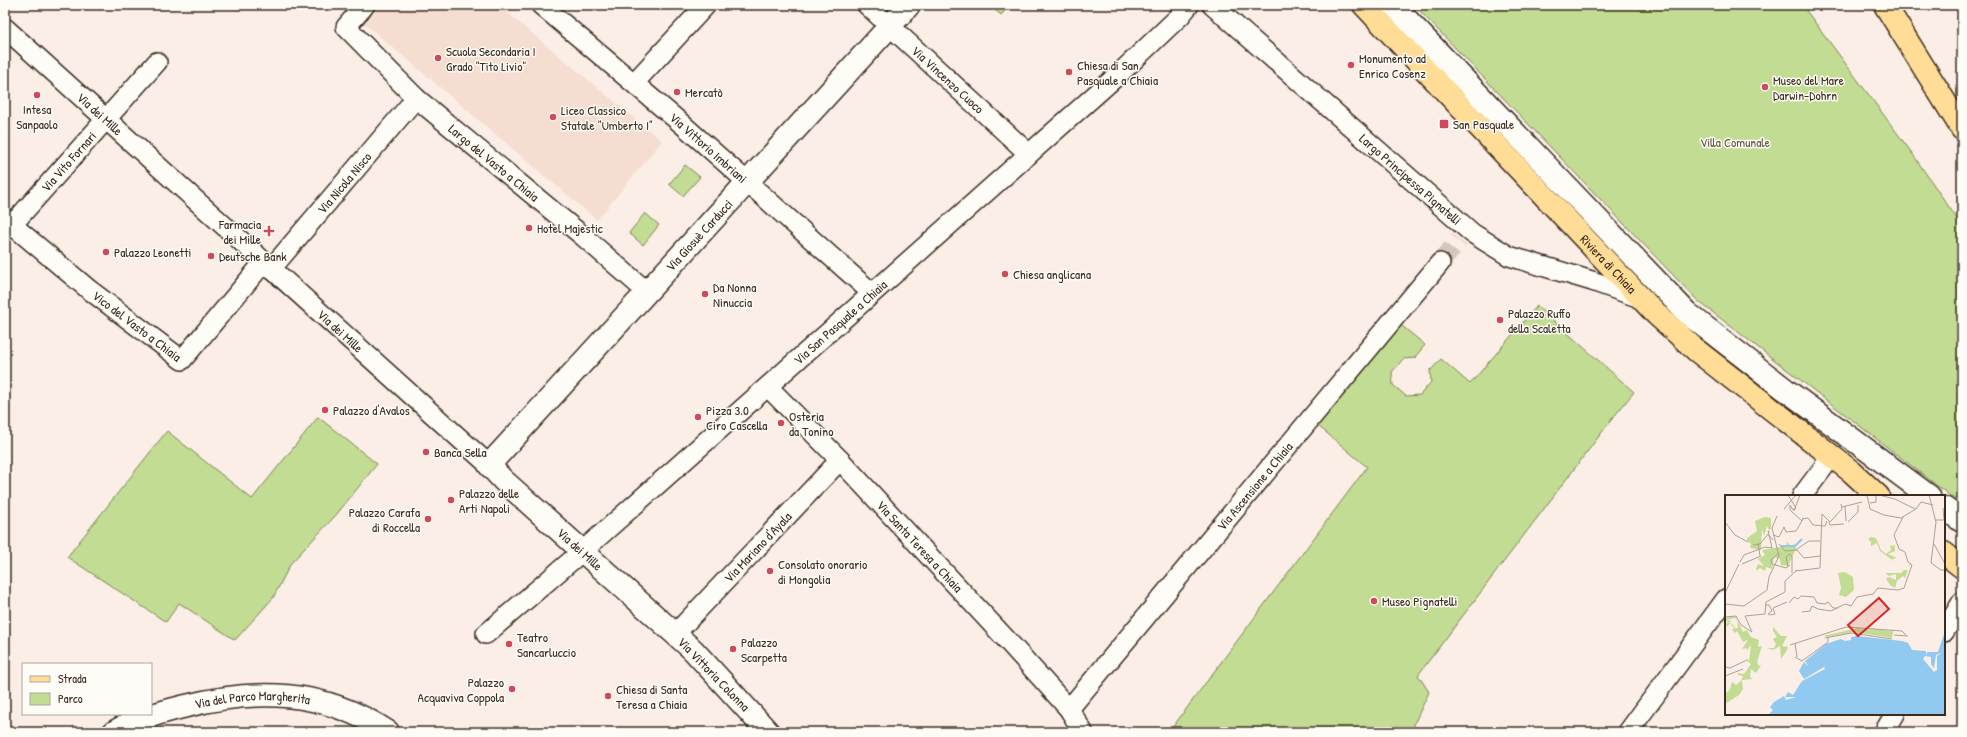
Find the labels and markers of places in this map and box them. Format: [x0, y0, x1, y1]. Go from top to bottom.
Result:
place label: Scuola Secondaria I Grado "Tito Livio" [446, 42, 536, 75]
place label: Monumento ad Enrico Cosenz [1359, 49, 1426, 82]
marker: Scuola Secondaria I Grado "Tito Livio" [433, 53, 443, 63]
place label: Chiesa di San Pasquale a Chiaia [1077, 56, 1158, 89]
marker: Monumento ad Enrico Cosenz [1346, 60, 1356, 70]
marker: Chiesa di San Pasquale a Chiaia [1064, 67, 1074, 77]
place label: Museo del Mare Darwin-Dohrn [1773, 71, 1844, 104]
marker: Museo del Mare Darwin-Dohrn [1760, 82, 1770, 92]
place label: Mercatò [685, 83, 723, 101]
marker: Mercatò [672, 87, 682, 97]
marker: Intesa Sanpaolo [32, 90, 42, 100]
place label: Intesa Sanpaolo [16, 100, 58, 133]
place label: Liceo Classico Statale "Umberto I" [561, 101, 653, 134]
marker: Liceo Classico Statale "Umberto I" [548, 112, 558, 122]
place label: San Pasquale [1453, 115, 1514, 133]
marker: San Pasquale [1438, 118, 1450, 130]
place label: Farmacia dei Mille [218, 215, 261, 248]
place label: Hotel Majestic [537, 219, 603, 237]
marker: Hotel Majestic [524, 223, 534, 233]
marker: Farmacia dei Mille [264, 226, 274, 236]
place label: Palazzo Leonetti [114, 243, 191, 261]
marker: Palazzo Leonetti [101, 247, 111, 257]
place label: Deutsche Bank [219, 247, 287, 265]
marker: Deutsche Bank [206, 251, 216, 261]
place label: Chiesa anglicana [1013, 265, 1091, 283]
marker: Chiesa anglicana [1000, 269, 1010, 279]
place label: Da Nonna Ninuccia [713, 278, 756, 311]
marker: Da Nonna Ninuccia [700, 289, 710, 299]
place label: Palazzo Ruffo della Scaletta [1508, 304, 1571, 337]
marker: Palazzo Ruffo della Scaletta [1495, 315, 1505, 325]
place label: Palazzo d'Avalos [333, 401, 410, 419]
place label: Pizza 3.0 Ciro Cascella [706, 401, 767, 434]
marker: Palazzo d'Avalos [320, 405, 330, 415]
place label: Osteria da Tonino [789, 407, 833, 440]
marker: Pizza 3.0 Ciro Cascella [693, 412, 703, 422]
marker: Osteria da Tonino [776, 418, 786, 428]
place label: Banca Sella [434, 443, 487, 461]
marker: Banca Sella [421, 447, 431, 457]
place label: Palazzo delle Arti Napoli [459, 484, 519, 517]
marker: Palazzo delle Arti Napoli [446, 495, 456, 505]
place label: Palazzo Carafa di Roccella [349, 503, 420, 536]
marker: Palazzo Carafa di Roccella [423, 514, 433, 524]
place label: Consolato onorario di Mongolia [778, 555, 867, 588]
marker: Consolato onorario di Mongolia [765, 566, 775, 576]
place label: Museo Pignatelli [1382, 592, 1457, 610]
marker: Museo Pignatelli [1369, 596, 1379, 606]
place label: Teatro Sancarluccio [517, 628, 576, 661]
place label: Palazzo Scarpetta [741, 633, 787, 666]
marker: Teatro Sancarluccio [504, 639, 514, 649]
marker: Palazzo Scarpetta [728, 644, 738, 654]
place label: Palazzo Acquaviva Coppola [418, 673, 504, 706]
place label: Chiesa di Santa Teresa a Chiaia [616, 680, 687, 713]
marker: Palazzo Acquaviva Coppola [507, 684, 517, 694]
marker: Chiesa di Santa Teresa a Chiaia [603, 691, 613, 701]

